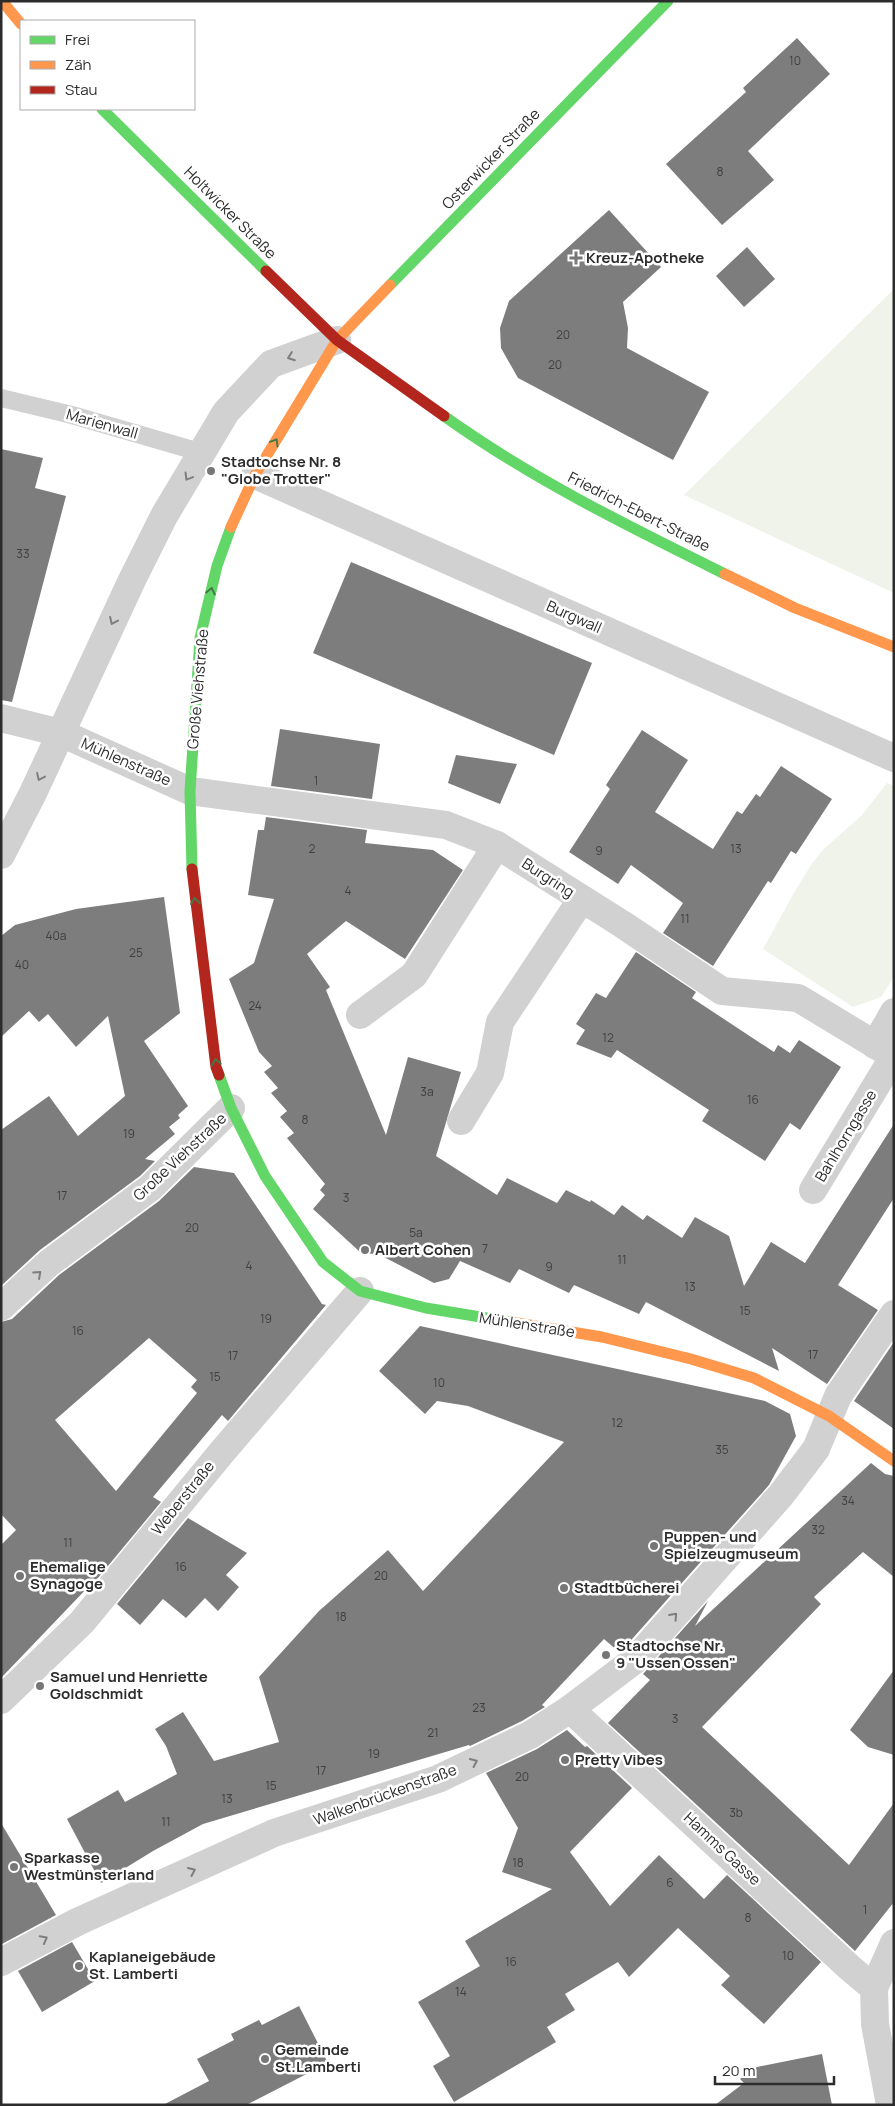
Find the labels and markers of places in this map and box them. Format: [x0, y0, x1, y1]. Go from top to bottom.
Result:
place label: Kreuz-Apotheke [586, 247, 704, 268]
marker: Kreuz-Apotheke [570, 252, 582, 264]
place label: Stadtochse Nr. 8 "Globe Trotter" [221, 451, 341, 489]
marker: Stadtochse Nr. 8 "Globe Trotter" [205, 465, 217, 477]
place label: Albert Cohen [375, 1239, 471, 1260]
marker: Albert Cohen [359, 1244, 371, 1256]
place label: Puppen- und Spielzeugmuseum [664, 1526, 799, 1564]
marker: Puppen- und Spielzeugmuseum [648, 1540, 660, 1552]
place label: Ehemalige Synagoge [30, 1556, 106, 1594]
marker: Ehemalige Synagoge [14, 1570, 26, 1582]
place label: Stadtbücherei [574, 1577, 680, 1598]
marker: Stadtbücherei [558, 1582, 570, 1594]
place label: Stadtochse Nr. 9 "Ussen Ossen" [616, 1635, 736, 1673]
marker: Stadtochse Nr. 9 "Ussen Ossen" [600, 1649, 612, 1661]
place label: Samuel und Henriette Goldschmidt [50, 1666, 208, 1704]
marker: Samuel und Henriette Goldschmidt [34, 1680, 46, 1692]
place label: Pretty Vibes [575, 1749, 663, 1770]
marker: Pretty Vibes [559, 1754, 571, 1766]
place label: Sparkasse Westmünsterland [24, 1847, 154, 1885]
marker: Sparkasse Westmünsterland [8, 1861, 20, 1873]
place label: Kaplaneigebäude St. Lamberti [89, 1946, 216, 1984]
marker: Kaplaneigebäude St. Lamberti [73, 1960, 85, 1972]
place label: Gemeinde St.Lamberti [275, 2039, 361, 2077]
marker: Gemeinde St.Lamberti [259, 2053, 271, 2065]

